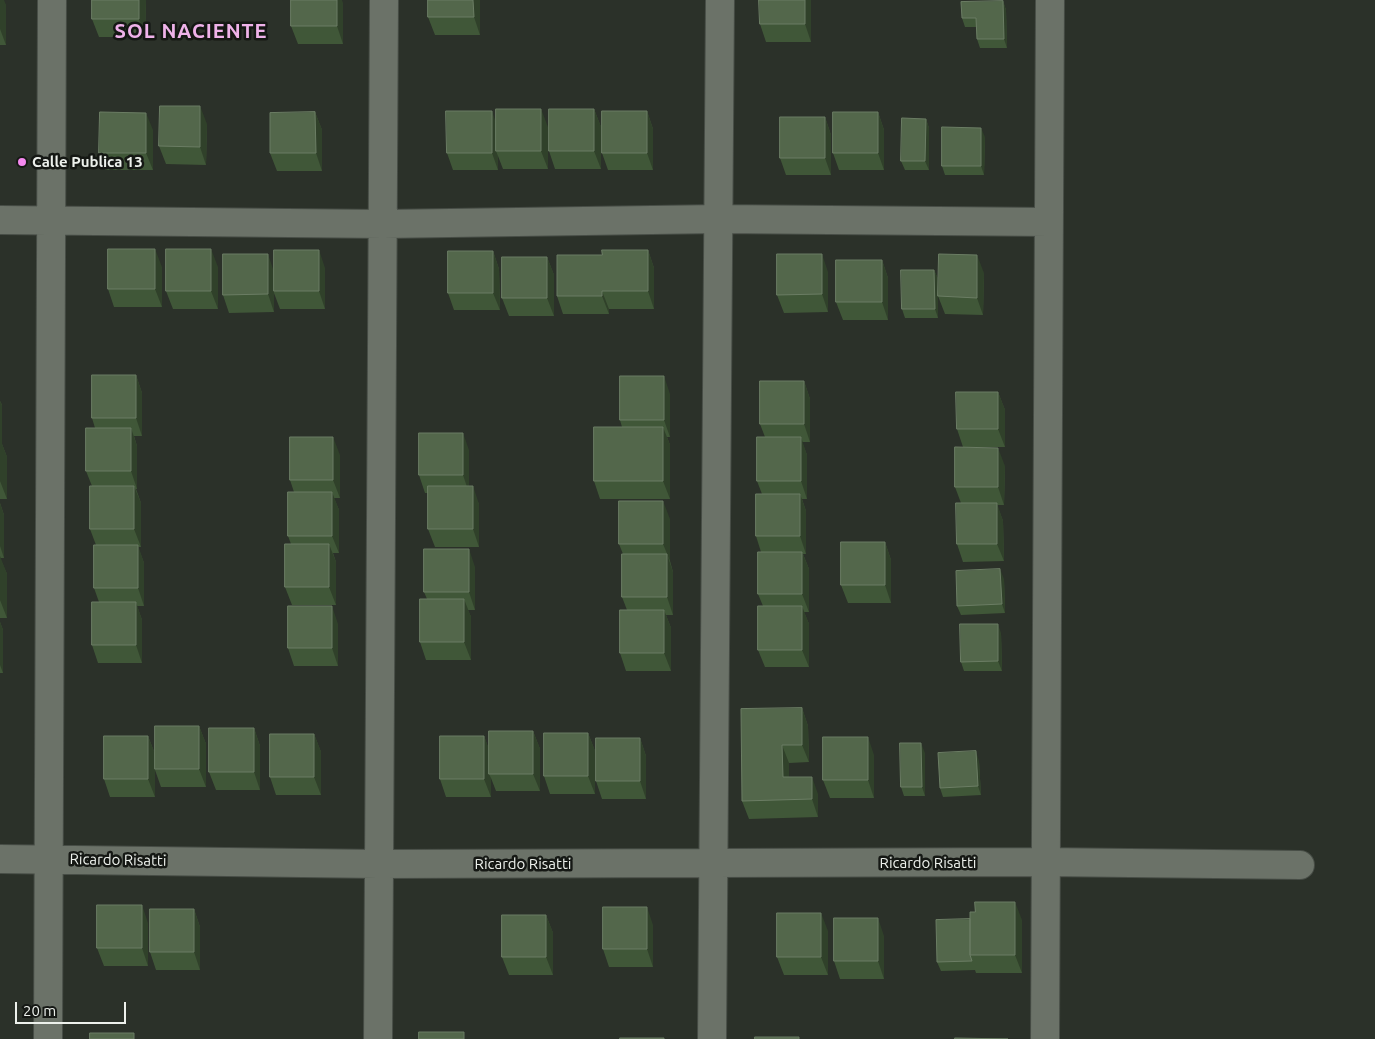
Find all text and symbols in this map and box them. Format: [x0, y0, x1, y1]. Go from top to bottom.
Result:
district label: SOL NACIENTE [113, 19, 269, 43]
place label: Calle Publica 13 [32, 153, 143, 171]
marker: Calle Publica 13 [16, 156, 28, 168]
street label: Ricardo Risatti [69, 850, 167, 870]
street label: Ricardo Risatti [880, 854, 976, 872]
street label: Ricardo Risatti [475, 855, 571, 873]
scale bar [18, 992, 129, 1024]
text: 20 m [23, 1002, 56, 1019]

